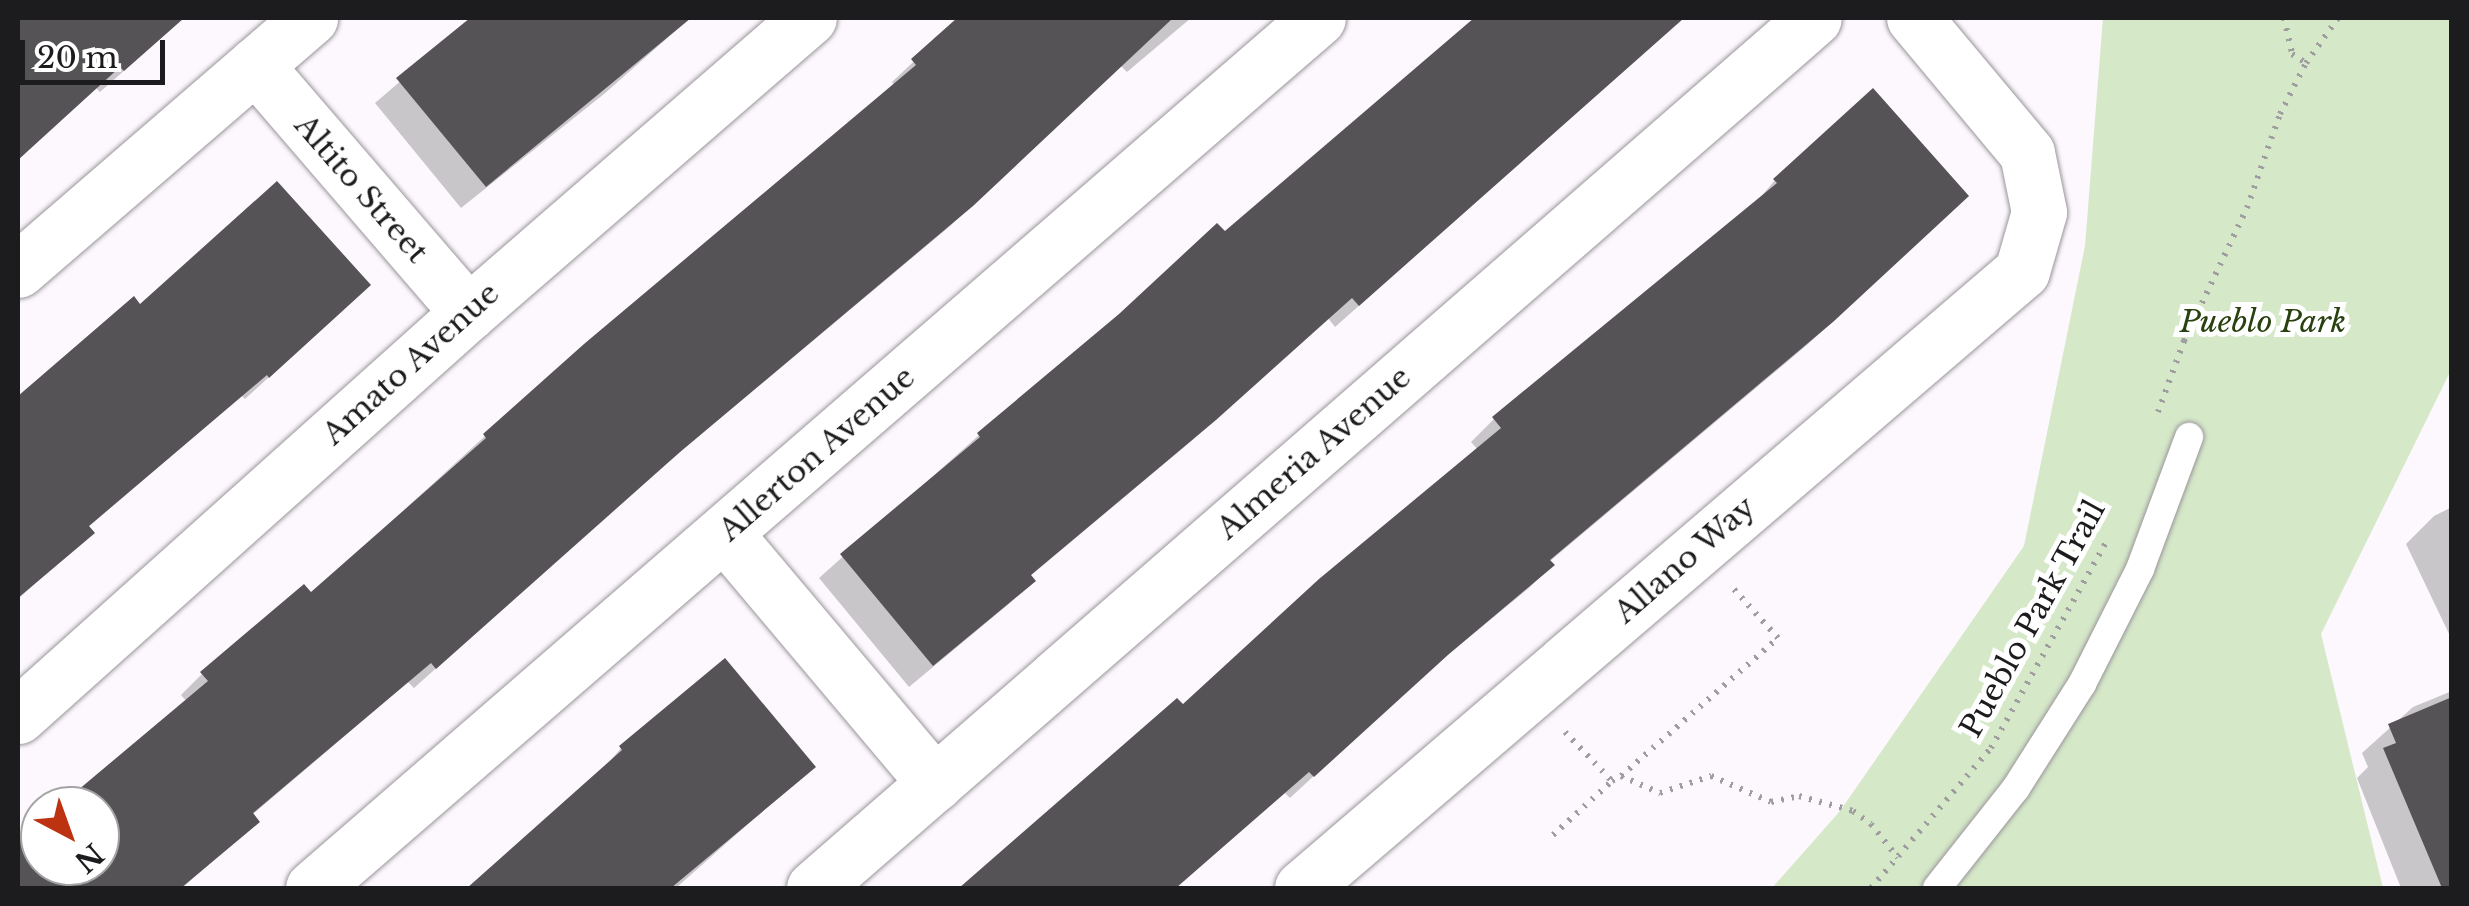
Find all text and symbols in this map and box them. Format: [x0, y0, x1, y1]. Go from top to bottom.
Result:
scale bar [25, 20, 170, 82]
text: 20 m [37, 39, 118, 76]
street label: Altito Street [287, 108, 435, 270]
street label: Amato Avenue [315, 275, 507, 453]
park label: Pueblo Park [2180, 304, 2346, 340]
street label: Allerton Avenue [711, 359, 923, 549]
street label: Almeria Avenue [1209, 359, 1419, 547]
street label: Allano Way [1607, 489, 1763, 631]
street label: Pueblo Park Trail [1953, 494, 2113, 744]
north arrow [20, 786, 120, 886]
text: N [67, 836, 110, 879]

